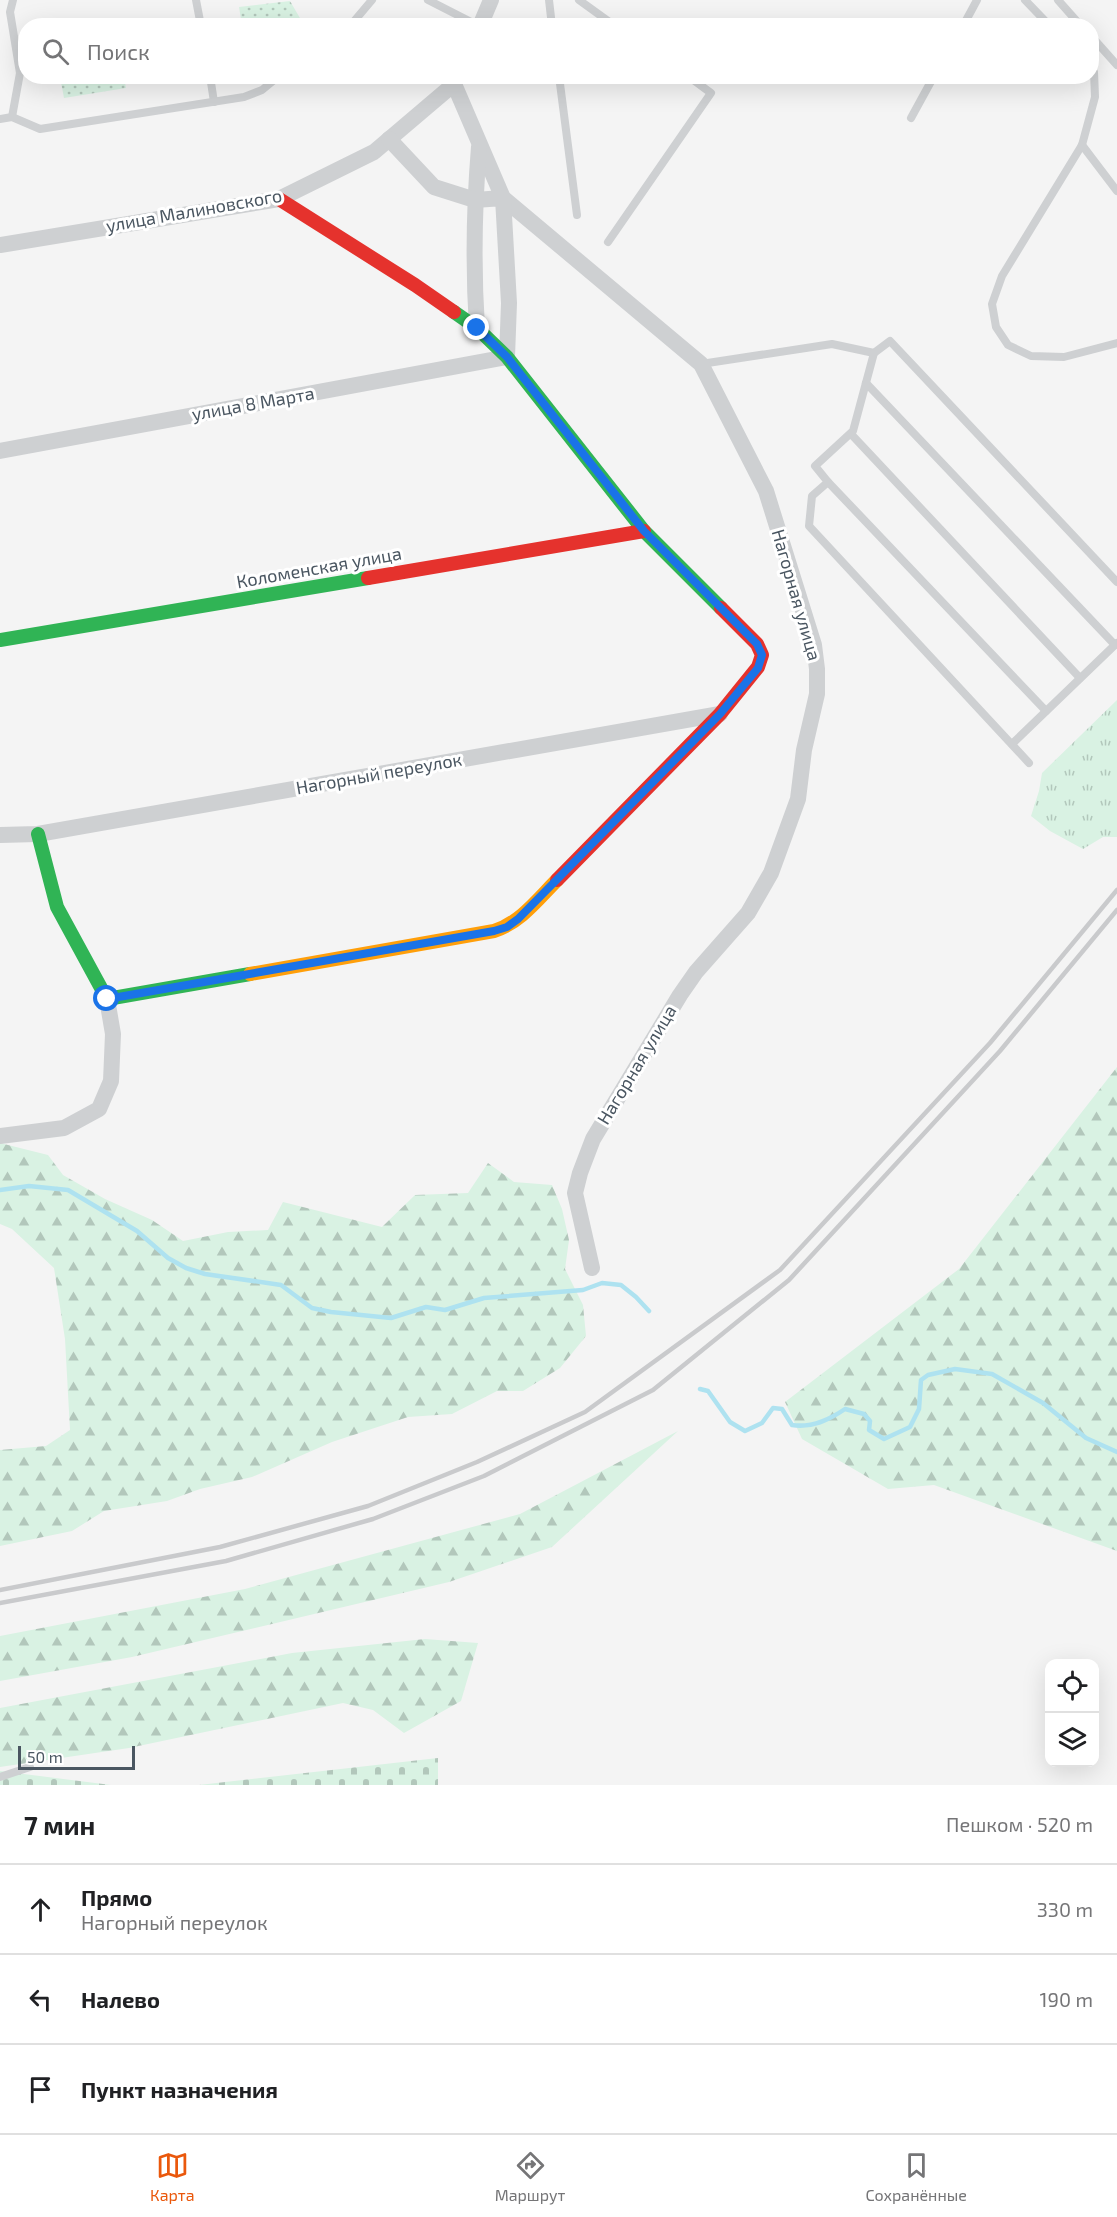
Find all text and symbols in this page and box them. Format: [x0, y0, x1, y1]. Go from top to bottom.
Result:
search box [18, 18, 1099, 84]
icon: search [39, 35, 72, 68]
text: Поиск [87, 38, 150, 64]
street label: улица Малиновского [104, 184, 284, 236]
route end [463, 314, 489, 340]
street label: улица 8 Марта [190, 381, 316, 425]
street label: Нагорная улица [768, 527, 826, 663]
street label: Коломенская улица [235, 542, 403, 592]
street label: Нагорный переулок [294, 748, 464, 798]
route start [93, 985, 119, 1011]
street label: Нагорная улица [592, 1001, 680, 1128]
map controls [1045, 1659, 1099, 1767]
button: locate [1045, 1659, 1099, 1713]
button: layers [1045, 1713, 1099, 1767]
scale bar [18, 1743, 135, 1770]
text: 50 m [27, 1747, 63, 1766]
text: 7 мин [24, 1809, 95, 1840]
text: Пешком · 520 m [946, 1812, 1093, 1836]
text: Прямо [81, 1884, 152, 1910]
icon: ahead [24, 1893, 57, 1926]
text: 330 m [1037, 1897, 1093, 1921]
text: Нагорный переулок [81, 1910, 268, 1934]
icon: left [24, 1983, 57, 2016]
text: Налево [81, 1986, 160, 2012]
text: 190 m [1040, 1987, 1093, 2011]
icon: arrive [24, 2073, 57, 2106]
text: Пункт назначения [81, 2076, 278, 2102]
tab: Карта [150, 2149, 195, 2204]
tab: Маршрут [495, 2149, 565, 2204]
tab: Сохранённые [866, 2149, 967, 2204]

